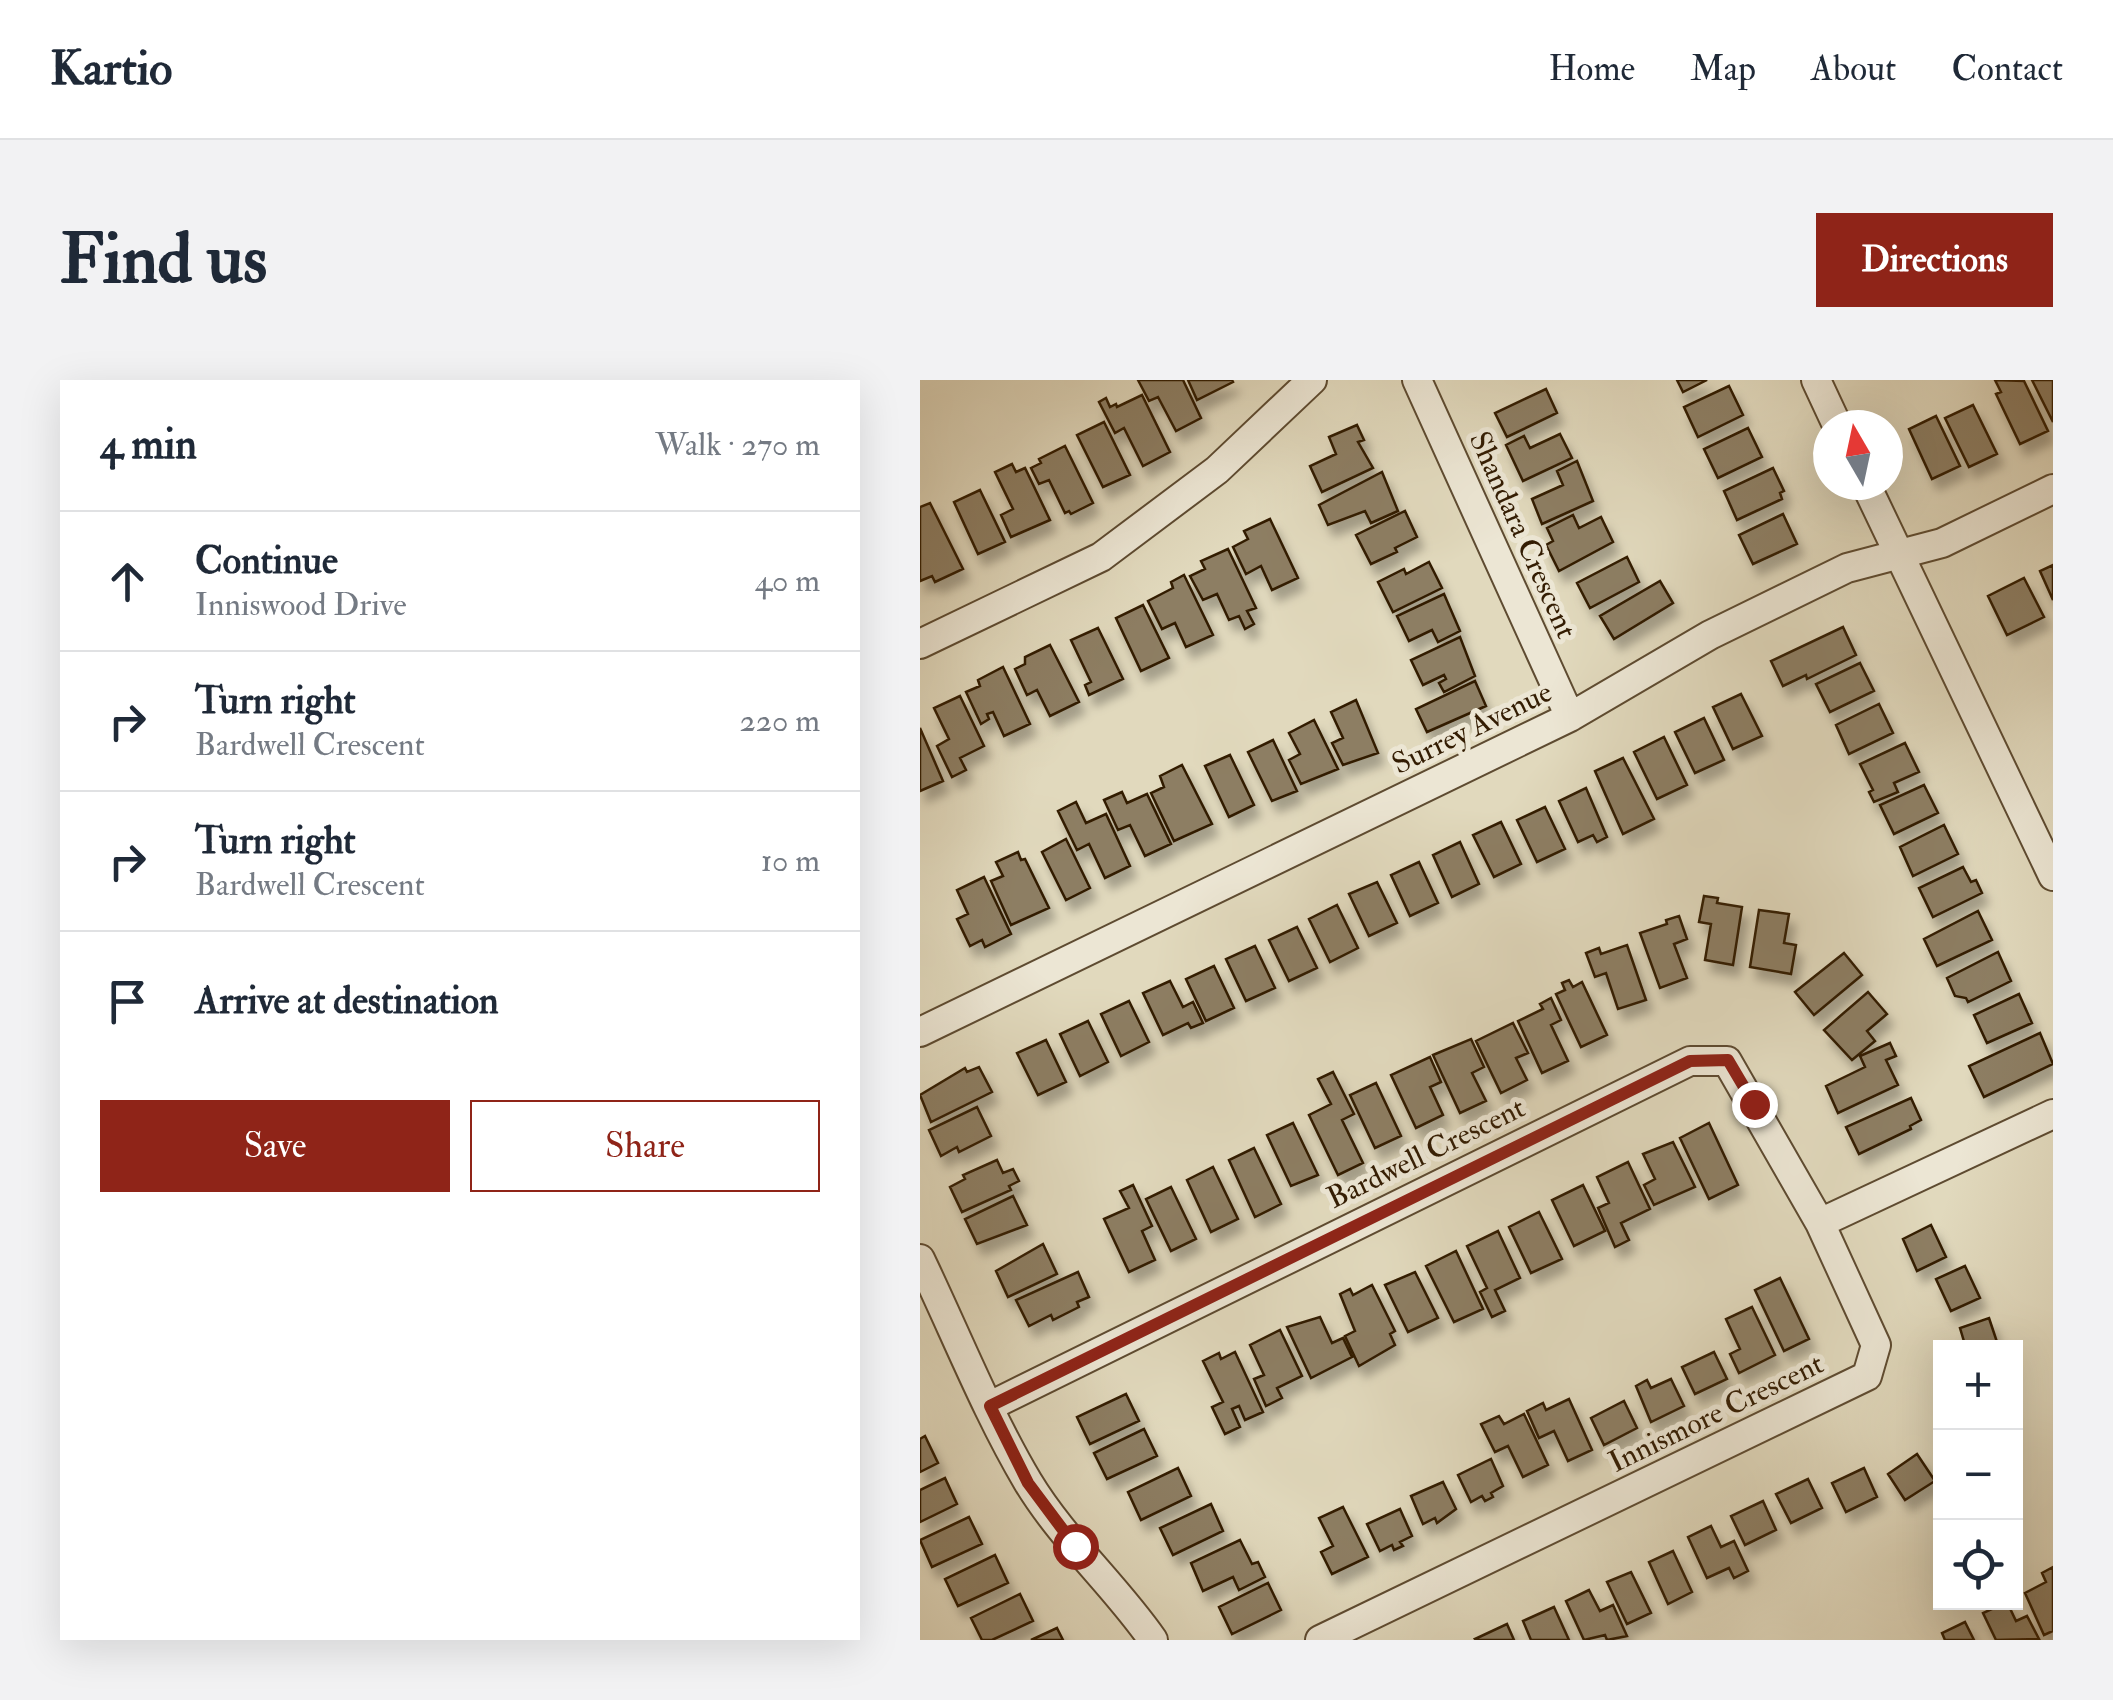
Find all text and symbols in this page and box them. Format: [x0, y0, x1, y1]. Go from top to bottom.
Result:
text: Kartio [50, 39, 172, 99]
text: Home [1548, 47, 1635, 91]
text: Map [1690, 47, 1756, 91]
text: About [1811, 47, 1896, 91]
text: Contact [1951, 47, 2063, 91]
button: Directions [1816, 213, 2053, 307]
text: Find us [60, 216, 267, 304]
north arrow [1813, 410, 1903, 500]
text: 4 min [100, 419, 197, 471]
text: Walk · 270 m [655, 425, 820, 465]
street label: Shandara Crescent [1461, 426, 1585, 644]
text: Continue [195, 537, 338, 585]
icon: ahead [100, 554, 155, 609]
text: 40 m [755, 561, 820, 601]
text: Inniswood Drive [195, 585, 407, 625]
street label: Surrey Avenue [1386, 673, 1558, 783]
text: Turn right [195, 677, 356, 725]
icon: right [100, 694, 155, 749]
text: 220 m [740, 701, 820, 741]
text: Bardwell Crescent [195, 725, 425, 765]
text: Turn right [195, 817, 356, 865]
icon: right [100, 834, 155, 889]
text: 10 m [761, 841, 820, 881]
text: Bardwell Crescent [195, 865, 425, 905]
icon: arrive [100, 974, 155, 1029]
text: Arrive at destination [195, 977, 499, 1025]
route end [1732, 1082, 1778, 1128]
street label: Bardwell Crescent [1321, 1089, 1531, 1217]
button: Save [100, 1100, 450, 1192]
button: Share [470, 1100, 820, 1192]
map controls [1933, 1340, 2023, 1610]
button: + [1933, 1340, 2023, 1430]
street label: Innismore Crescent [1603, 1345, 1830, 1481]
button: − [1933, 1430, 2023, 1520]
button: locate [1933, 1520, 2023, 1610]
route start [1053, 1524, 1099, 1570]

